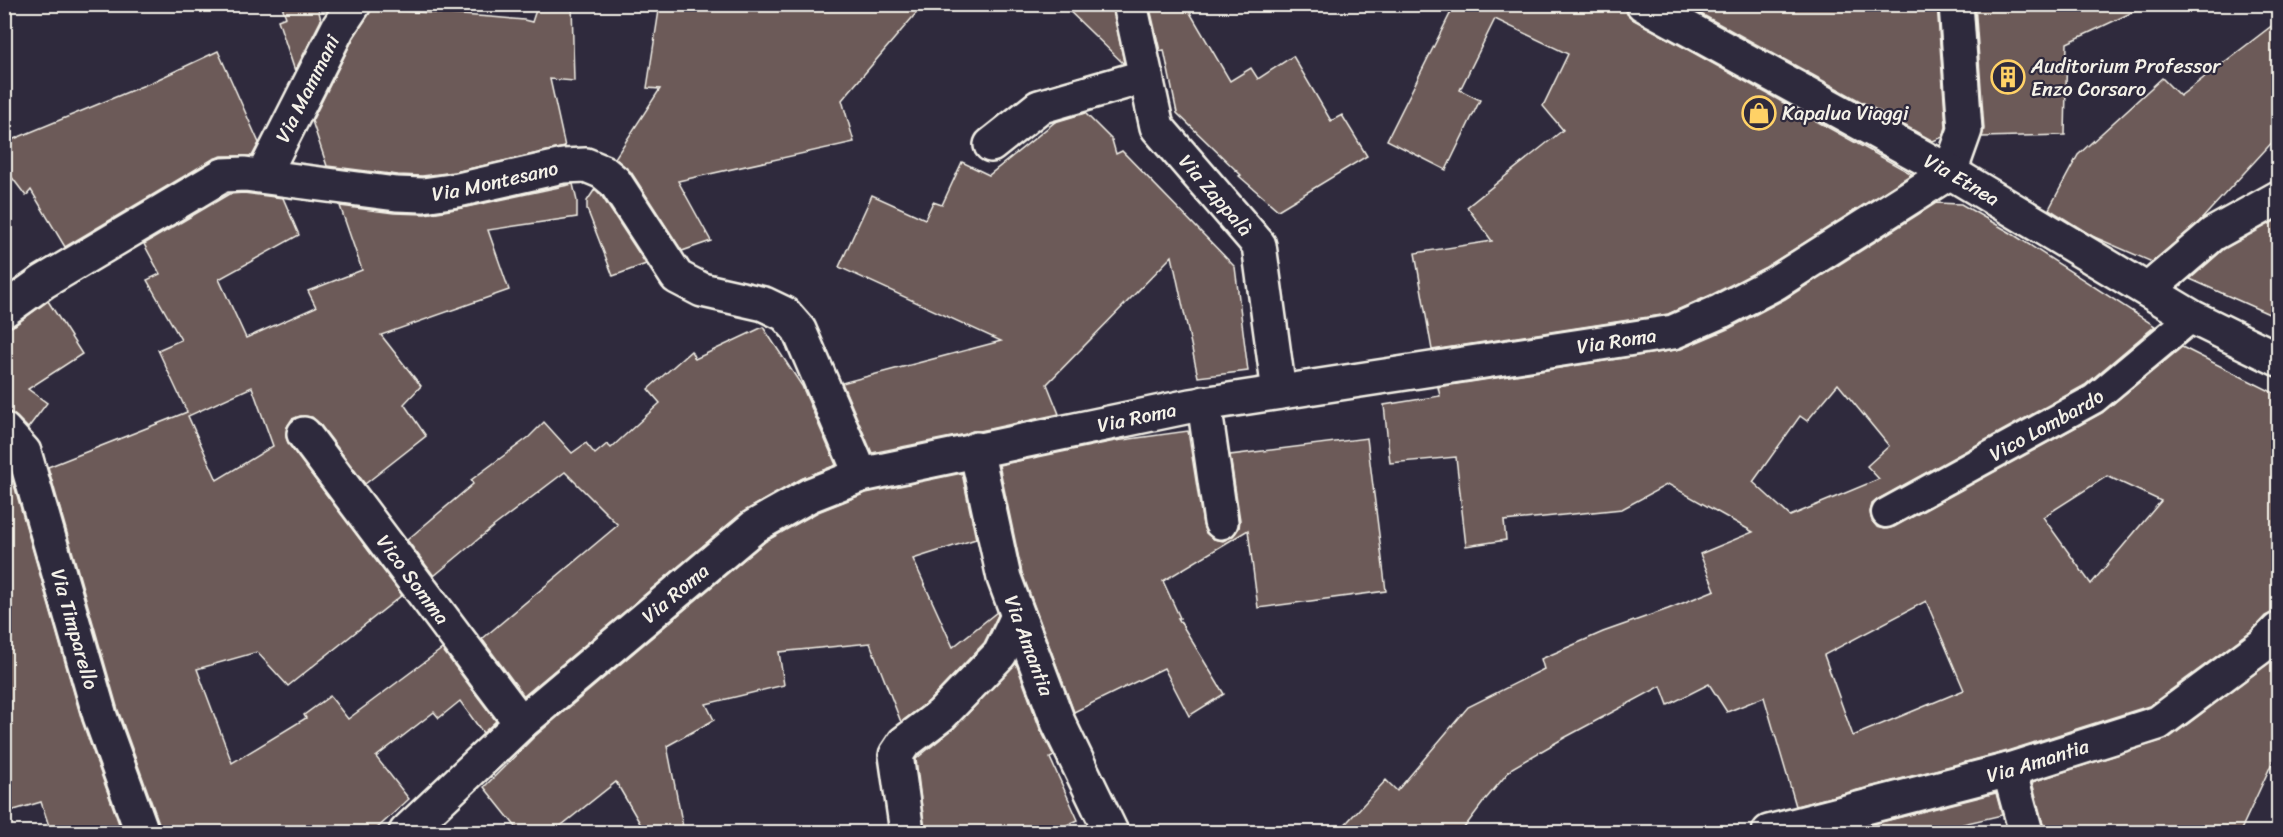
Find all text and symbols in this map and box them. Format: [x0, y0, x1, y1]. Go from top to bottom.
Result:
street label: Via Mammani [266, 27, 350, 149]
place label: Auditorium Professor Enzo Corsaro [2030, 49, 2221, 107]
building icon: Auditorium Professor Enzo Corsaro [1990, 59, 2026, 95]
shop icon: Kapalua Viaggi [1741, 95, 1777, 131]
place label: Kapalua Viaggi [1782, 96, 1910, 131]
street label: Via Etnea [1917, 144, 2006, 216]
street label: Via Zappalà [1170, 146, 1262, 245]
street label: Via Montesano [430, 151, 562, 212]
street label: Via Roma [1574, 318, 1659, 364]
street label: Vico Lombardo [1983, 380, 2113, 471]
street label: Via Roma [1094, 392, 1180, 443]
street label: Vico Somma [367, 527, 459, 633]
street label: Via Roma [634, 554, 717, 633]
street label: Via Timparello [40, 565, 109, 694]
street label: Via Amantia [994, 590, 1064, 702]
street label: Via Amantia [1983, 729, 2094, 793]

